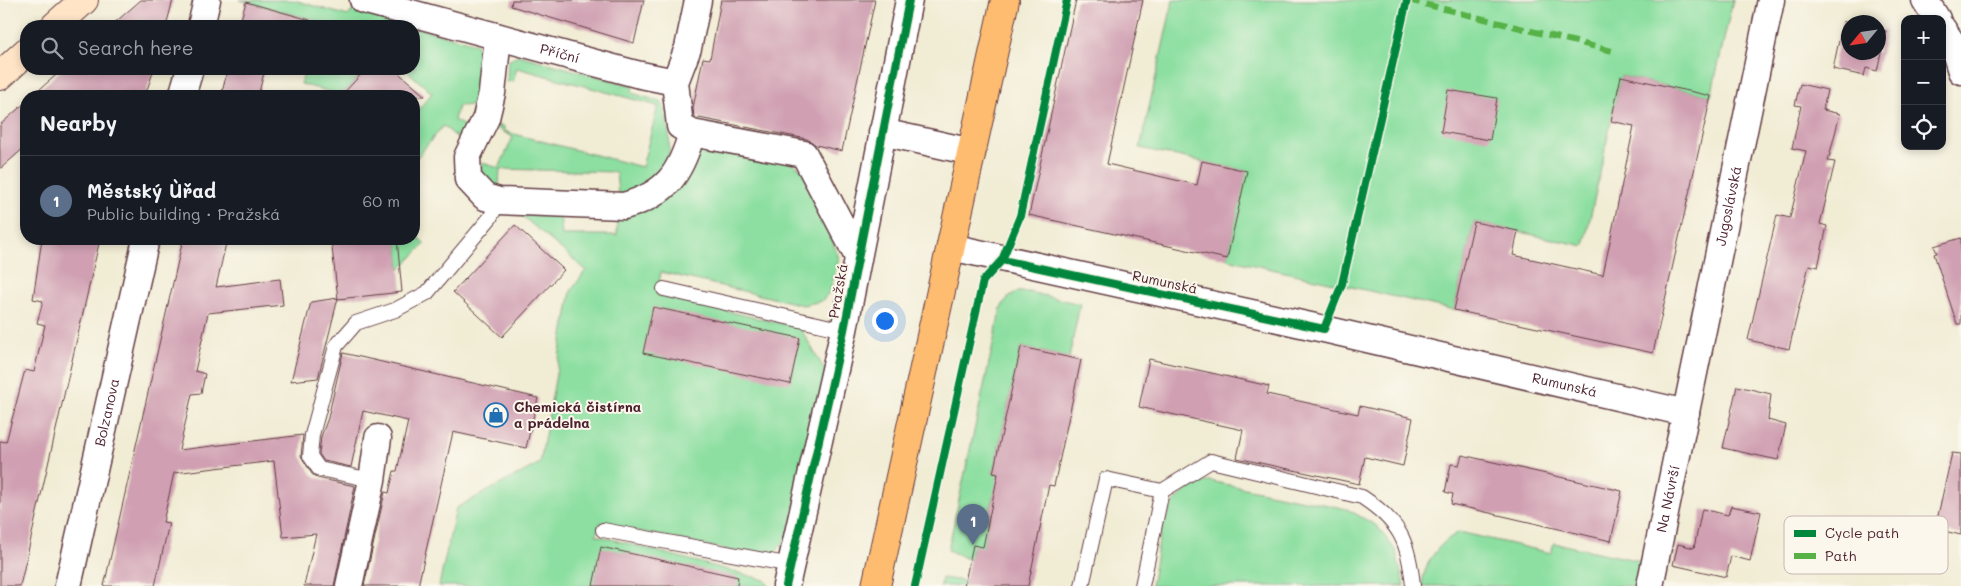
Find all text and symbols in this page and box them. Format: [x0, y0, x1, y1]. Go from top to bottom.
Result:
north arrow [1841, 15, 1886, 60]
map controls [1901, 15, 1946, 150]
button: + [1901, 15, 1946, 60]
search box [20, 20, 420, 75]
icon: search [38, 34, 66, 62]
text: Search here [78, 35, 194, 60]
street label: Příční [538, 38, 582, 67]
button: − [1901, 60, 1946, 105]
button: locate [1901, 105, 1946, 150]
text: Nearby [40, 109, 117, 136]
street label: Jugoslávská [1710, 164, 1745, 248]
text: Městský Ùřad [87, 178, 216, 203]
text: 1 [52, 190, 60, 211]
text: 60 m [363, 190, 400, 211]
text: Public building · Pražská [87, 203, 280, 224]
street label: Pražská [823, 262, 852, 320]
street label: Rumunská [1131, 265, 1199, 298]
your location [872, 308, 898, 334]
street label: Rumunská [1530, 368, 1599, 401]
street label: Bolzanova [90, 376, 123, 448]
place label: Chemická čistírna a prádelna [514, 397, 642, 432]
shop icon: Chemická čistírna a prádelna [483, 402, 509, 428]
street label: Na Návrší [1651, 463, 1684, 534]
pin: 1 [957, 504, 989, 545]
legend [1784, 516, 1948, 574]
text: Cycle path [1825, 523, 1899, 542]
text: Path [1825, 546, 1856, 565]

